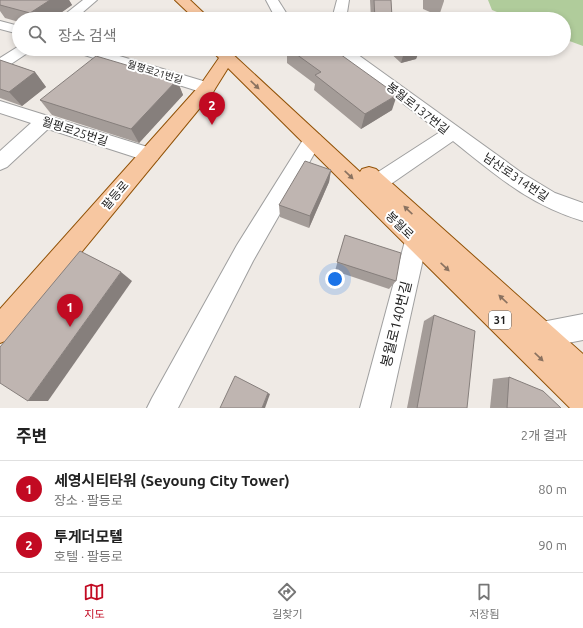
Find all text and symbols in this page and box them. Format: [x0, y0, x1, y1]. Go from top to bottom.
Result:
search box [12, 12, 571, 56]
icon: search [26, 23, 48, 45]
text: 장소 검색 [58, 27, 117, 44]
street label: 월평로21번길 [126, 58, 184, 86]
one-way arrow [251, 80, 260, 89]
street label: 봉월로137번길 [384, 80, 452, 136]
pin: 2 [199, 92, 225, 125]
street label: 월평로25번길 [40, 114, 110, 148]
street label: 남산로314번길 [481, 150, 551, 204]
one-way arrow [344, 170, 354, 180]
street label: 팔등로 [99, 178, 131, 212]
one-way arrow [403, 206, 413, 215]
street label: 봉월로 [384, 209, 416, 241]
one-way arrow [439, 263, 450, 272]
your location [325, 269, 345, 289]
street label: 봉월로140번길 [378, 279, 414, 369]
pin: 1 [57, 294, 83, 327]
one-way arrow [498, 294, 509, 303]
road number: 31 [489, 311, 511, 329]
one-way arrow [534, 352, 544, 362]
text: 주변 [16, 426, 47, 445]
text: 2개 결과 [521, 428, 567, 442]
text: 세영시티타워 (Seyoung City Tower) [54, 472, 290, 489]
text: 1 [25, 482, 33, 496]
text: 80 m [538, 482, 567, 496]
text: 장소 · 팔등로 [54, 493, 123, 507]
text: 투게더모텔 [54, 528, 123, 545]
text: 2 [25, 538, 33, 552]
text: 90 m [538, 538, 567, 552]
text: 호텔 · 팔등로 [54, 549, 123, 563]
tab: 지도 [83, 581, 105, 621]
tab: 길찾기 [272, 581, 303, 621]
tab: 저장됨 [469, 581, 500, 621]

